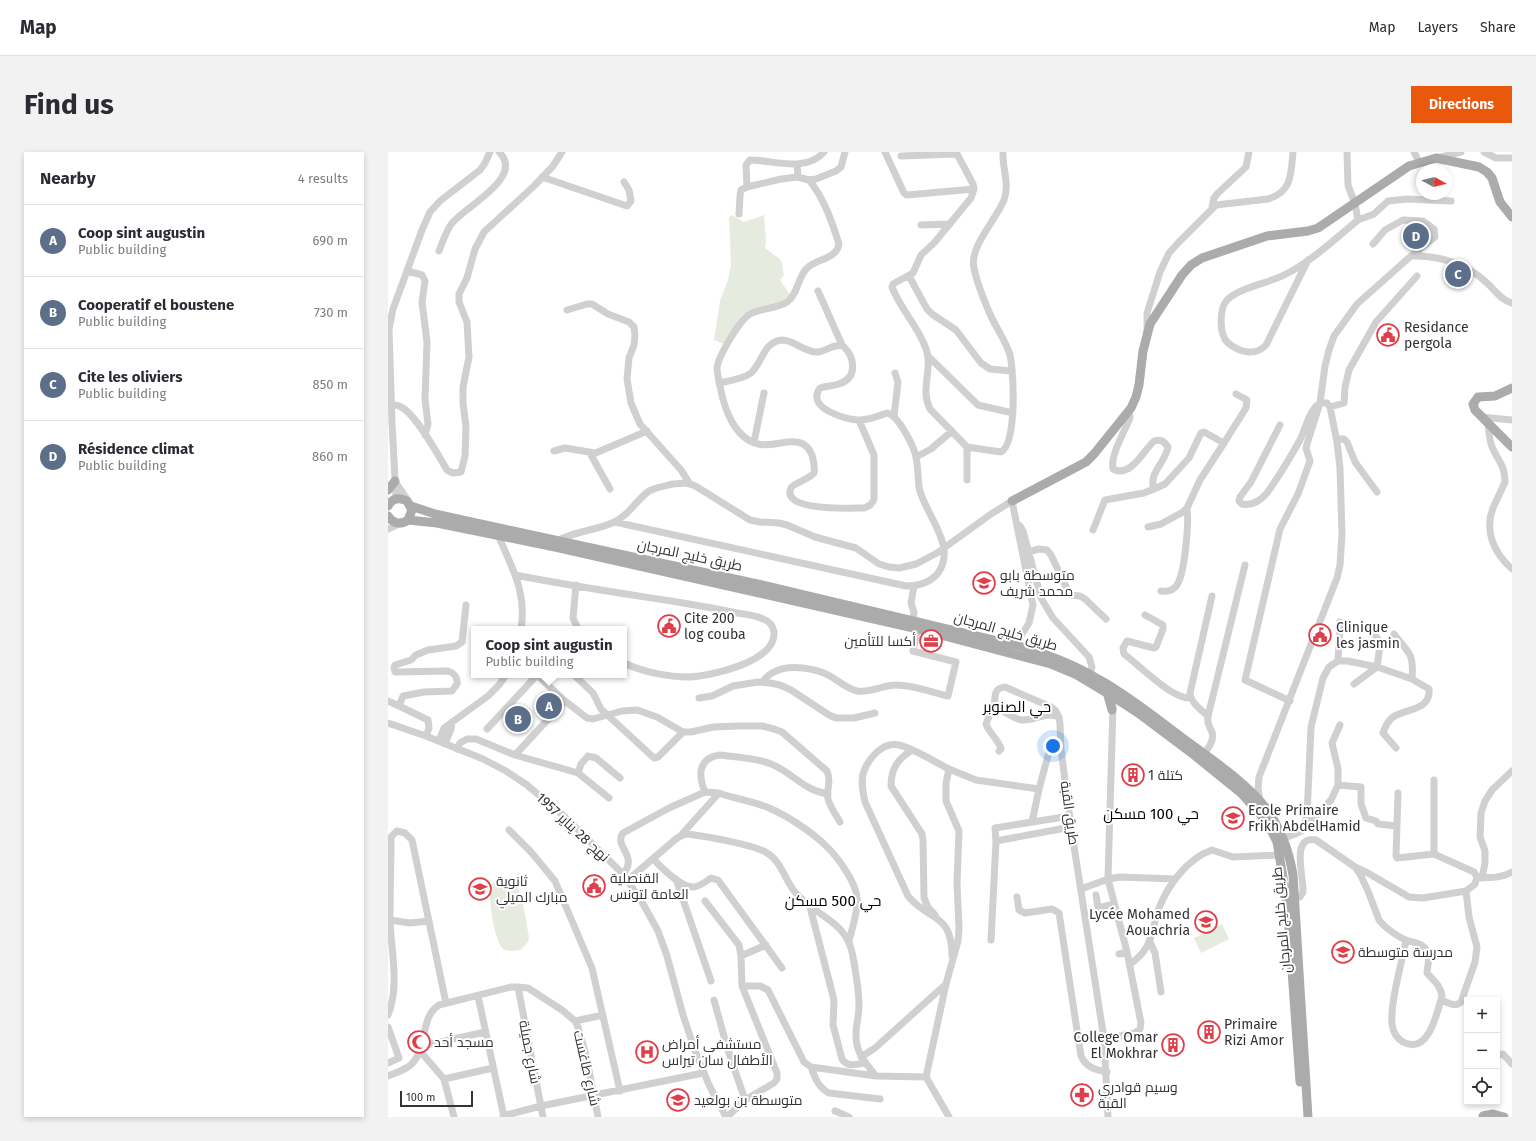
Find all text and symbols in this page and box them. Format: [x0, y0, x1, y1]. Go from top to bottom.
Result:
text: Map [20, 16, 57, 39]
text: Map [1369, 19, 1395, 36]
text: Layers [1417, 19, 1458, 36]
text: Share [1480, 19, 1516, 36]
button: Directions [1411, 86, 1512, 123]
text: Find us [24, 88, 114, 121]
north arrow [1416, 164, 1452, 200]
text: Nearby [40, 168, 95, 189]
text: 4 results [298, 171, 348, 186]
pin: D [1403, 221, 1429, 251]
text: Coop sint augustin [78, 224, 205, 242]
text: A [49, 233, 57, 248]
text: 690 m [313, 233, 348, 248]
text: Public building [78, 242, 166, 257]
pin: C [1445, 259, 1471, 289]
text: Cooperatif el boustene [78, 296, 234, 314]
text: B [49, 305, 57, 320]
text: 730 m [314, 305, 348, 320]
text: Public building [78, 314, 166, 329]
place label: Residance pergola [1404, 319, 1469, 352]
public building icon: Residance pergola [1375, 322, 1401, 348]
text: Cite les oliviers [78, 368, 182, 386]
text: C [49, 377, 57, 392]
text: 850 m [312, 377, 348, 392]
text: Public building [78, 386, 166, 401]
text: Résidence climat [78, 440, 194, 458]
text: D [49, 449, 57, 464]
text: 860 m [312, 449, 348, 464]
text: Public building [78, 458, 166, 473]
street label: طريق خليج المرجان [636, 536, 744, 575]
place label: متوسطة بابو محمد شريف [1000, 567, 1075, 600]
school or university icon: متوسطة بابو محمد شريف [971, 570, 997, 596]
street label: طريق خليج المرجان [952, 609, 1060, 654]
place label: Cite 200 log couba [684, 610, 746, 643]
public building icon: Cite 200 log couba [656, 613, 682, 639]
place label: Clinique les jasmin [1336, 619, 1400, 652]
public building icon: Clinique les jasmin [1307, 622, 1333, 648]
popup [471, 626, 627, 678]
office icon: أكسا للتأمين [918, 628, 944, 654]
place label: أكسا للتأمين [844, 632, 916, 650]
text: Coop sint augustin [485, 636, 613, 654]
text: Public building [485, 654, 574, 669]
pin: A [536, 691, 562, 721]
district label: حي الصنوبر [982, 698, 1051, 719]
pin: B [505, 704, 531, 734]
your location [1043, 736, 1063, 756]
building icon: كتلة 1 [1120, 762, 1146, 788]
place label: كتلة 1 [1148, 767, 1183, 784]
street label: طريق القبة [1057, 780, 1082, 846]
street label: نهج 28 يناير 1957 [533, 789, 613, 866]
place label: Ecole Primaire Frikh AbdelHamid [1248, 802, 1361, 835]
district label: حي 100 مسكن [1103, 805, 1199, 826]
school or university icon: Ecole Primaire Frikh AbdelHamid [1220, 805, 1246, 831]
street label: طريق خليج المرجان [1268, 866, 1295, 974]
place label: القنصلية العامة لتونس [610, 870, 689, 903]
place label: ثانوية مبارك الميلي [496, 873, 568, 909]
public building icon: القنصلية العامة لتونس [581, 873, 607, 899]
school or university icon: ثانوية مبارك الميلي [467, 876, 493, 902]
district label: حي 500 مسكن [785, 892, 881, 913]
place label: Lycée Mohamed Aouachria [1089, 906, 1190, 939]
school or university icon: Lycée Mohamed Aouachria [1193, 909, 1219, 935]
school or university icon: مدرسة متوسطة [1330, 939, 1356, 965]
place label: مدرسة متوسطة [1358, 944, 1453, 961]
map controls [1464, 997, 1500, 1105]
button: + [1464, 997, 1500, 1033]
place label: Primaire Rizi Amor [1224, 1016, 1284, 1049]
street label: شارع جميلة [515, 1019, 544, 1085]
building icon: Primaire Rizi Amor [1196, 1019, 1222, 1045]
mosque icon: مسجد أحد [406, 1029, 432, 1055]
street label: شارع طاغست [570, 1029, 603, 1108]
place label: College Omar El Mokhrar [1073, 1029, 1159, 1062]
building icon: College Omar El Mokhrar [1160, 1032, 1186, 1058]
place label: مسجد أحد [434, 1033, 494, 1051]
button: − [1464, 1033, 1500, 1069]
place label: مستشفى أمراض الأطفال سان تيراس [662, 1035, 773, 1069]
hospital icon: مستشفى أمراض الأطفال سان تيراس [634, 1039, 660, 1065]
button: locate [1464, 1069, 1500, 1105]
place label: وسيم قوادري القبة [1098, 1079, 1178, 1112]
pharmacy icon: وسيم قوادري القبة [1069, 1082, 1095, 1108]
school or university icon: متوسطة بن بولعيد [665, 1087, 691, 1113]
scale bar [400, 1089, 473, 1108]
text: 100 m [406, 1091, 435, 1104]
place label: متوسطة بن بولعيد [694, 1092, 803, 1109]

